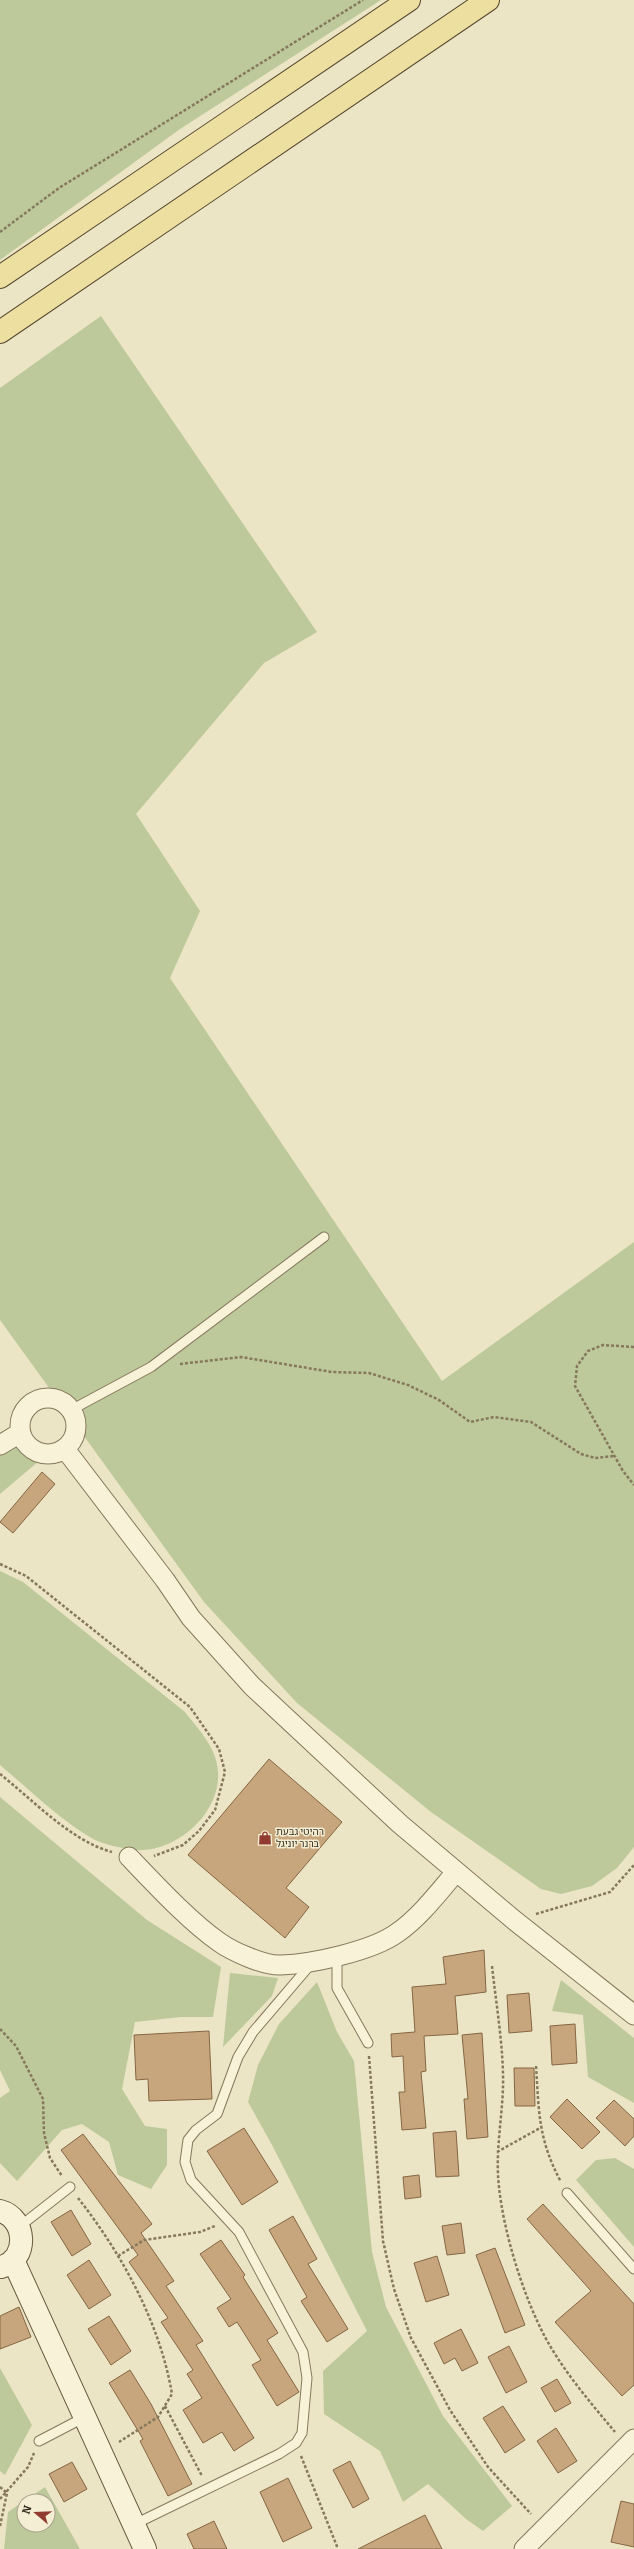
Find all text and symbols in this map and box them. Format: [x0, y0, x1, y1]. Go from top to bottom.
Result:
place label: רהיטי גבעת ברנר יוניגל [276, 1826, 324, 1850]
shop icon: רהיטי גבעת ברנר יוניגל [257, 1830, 273, 1846]
north arrow [16, 2493, 56, 2533]
text: N [19, 2503, 35, 2516]

